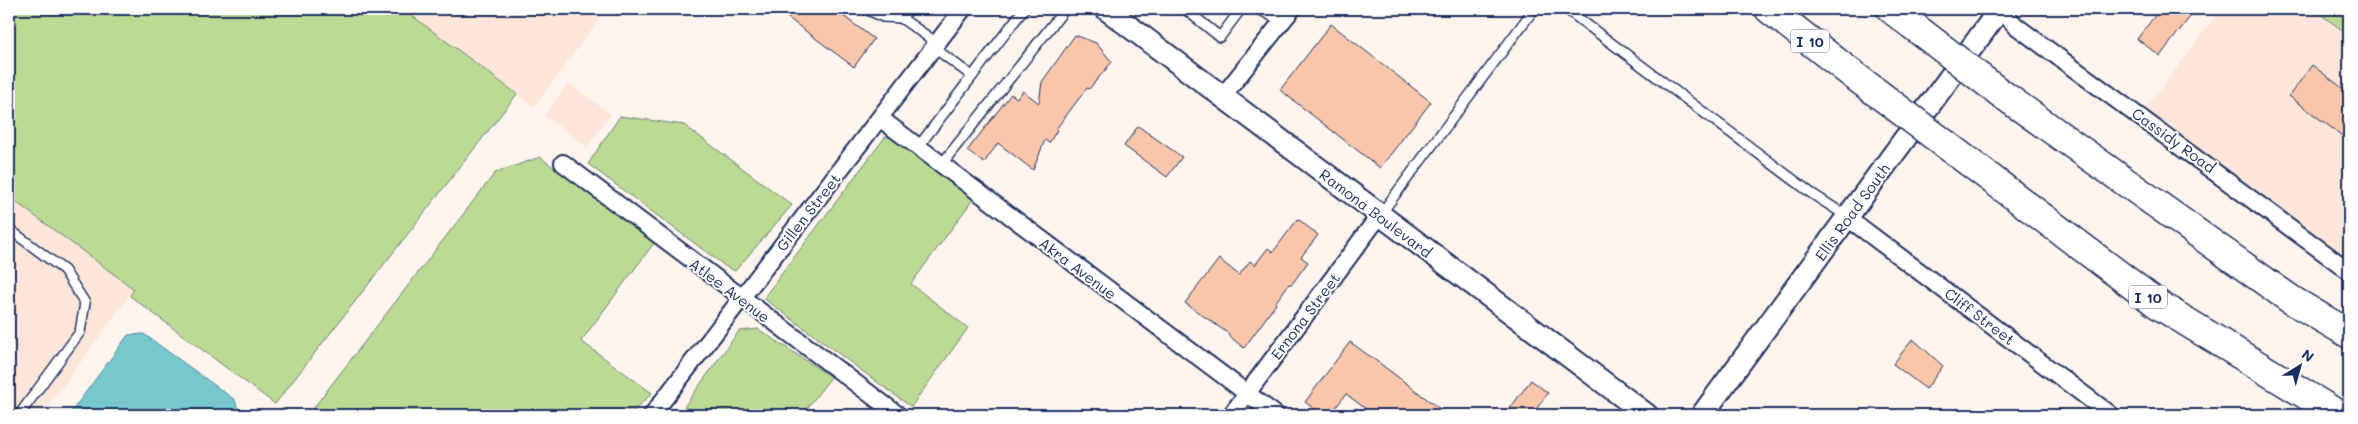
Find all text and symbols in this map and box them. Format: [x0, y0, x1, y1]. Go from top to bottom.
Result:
road number: I 10 [1791, 29, 1829, 52]
street label: Cassidy Road [2128, 103, 2220, 177]
street label: Ellis Road South [1810, 159, 1894, 265]
street label: Ramona Boulevard [1316, 164, 1436, 262]
street label: Gillen Street [771, 169, 845, 255]
street label: Akra Avenue [1035, 232, 1121, 304]
street label: Atlee Avenue [686, 253, 774, 327]
street label: Ernona Street [1266, 269, 1344, 363]
street label: Cliff Street [1941, 283, 2019, 349]
road number: I 10 [2129, 286, 2167, 308]
north arrow [2276, 342, 2326, 392]
text: N [2298, 344, 2318, 366]

